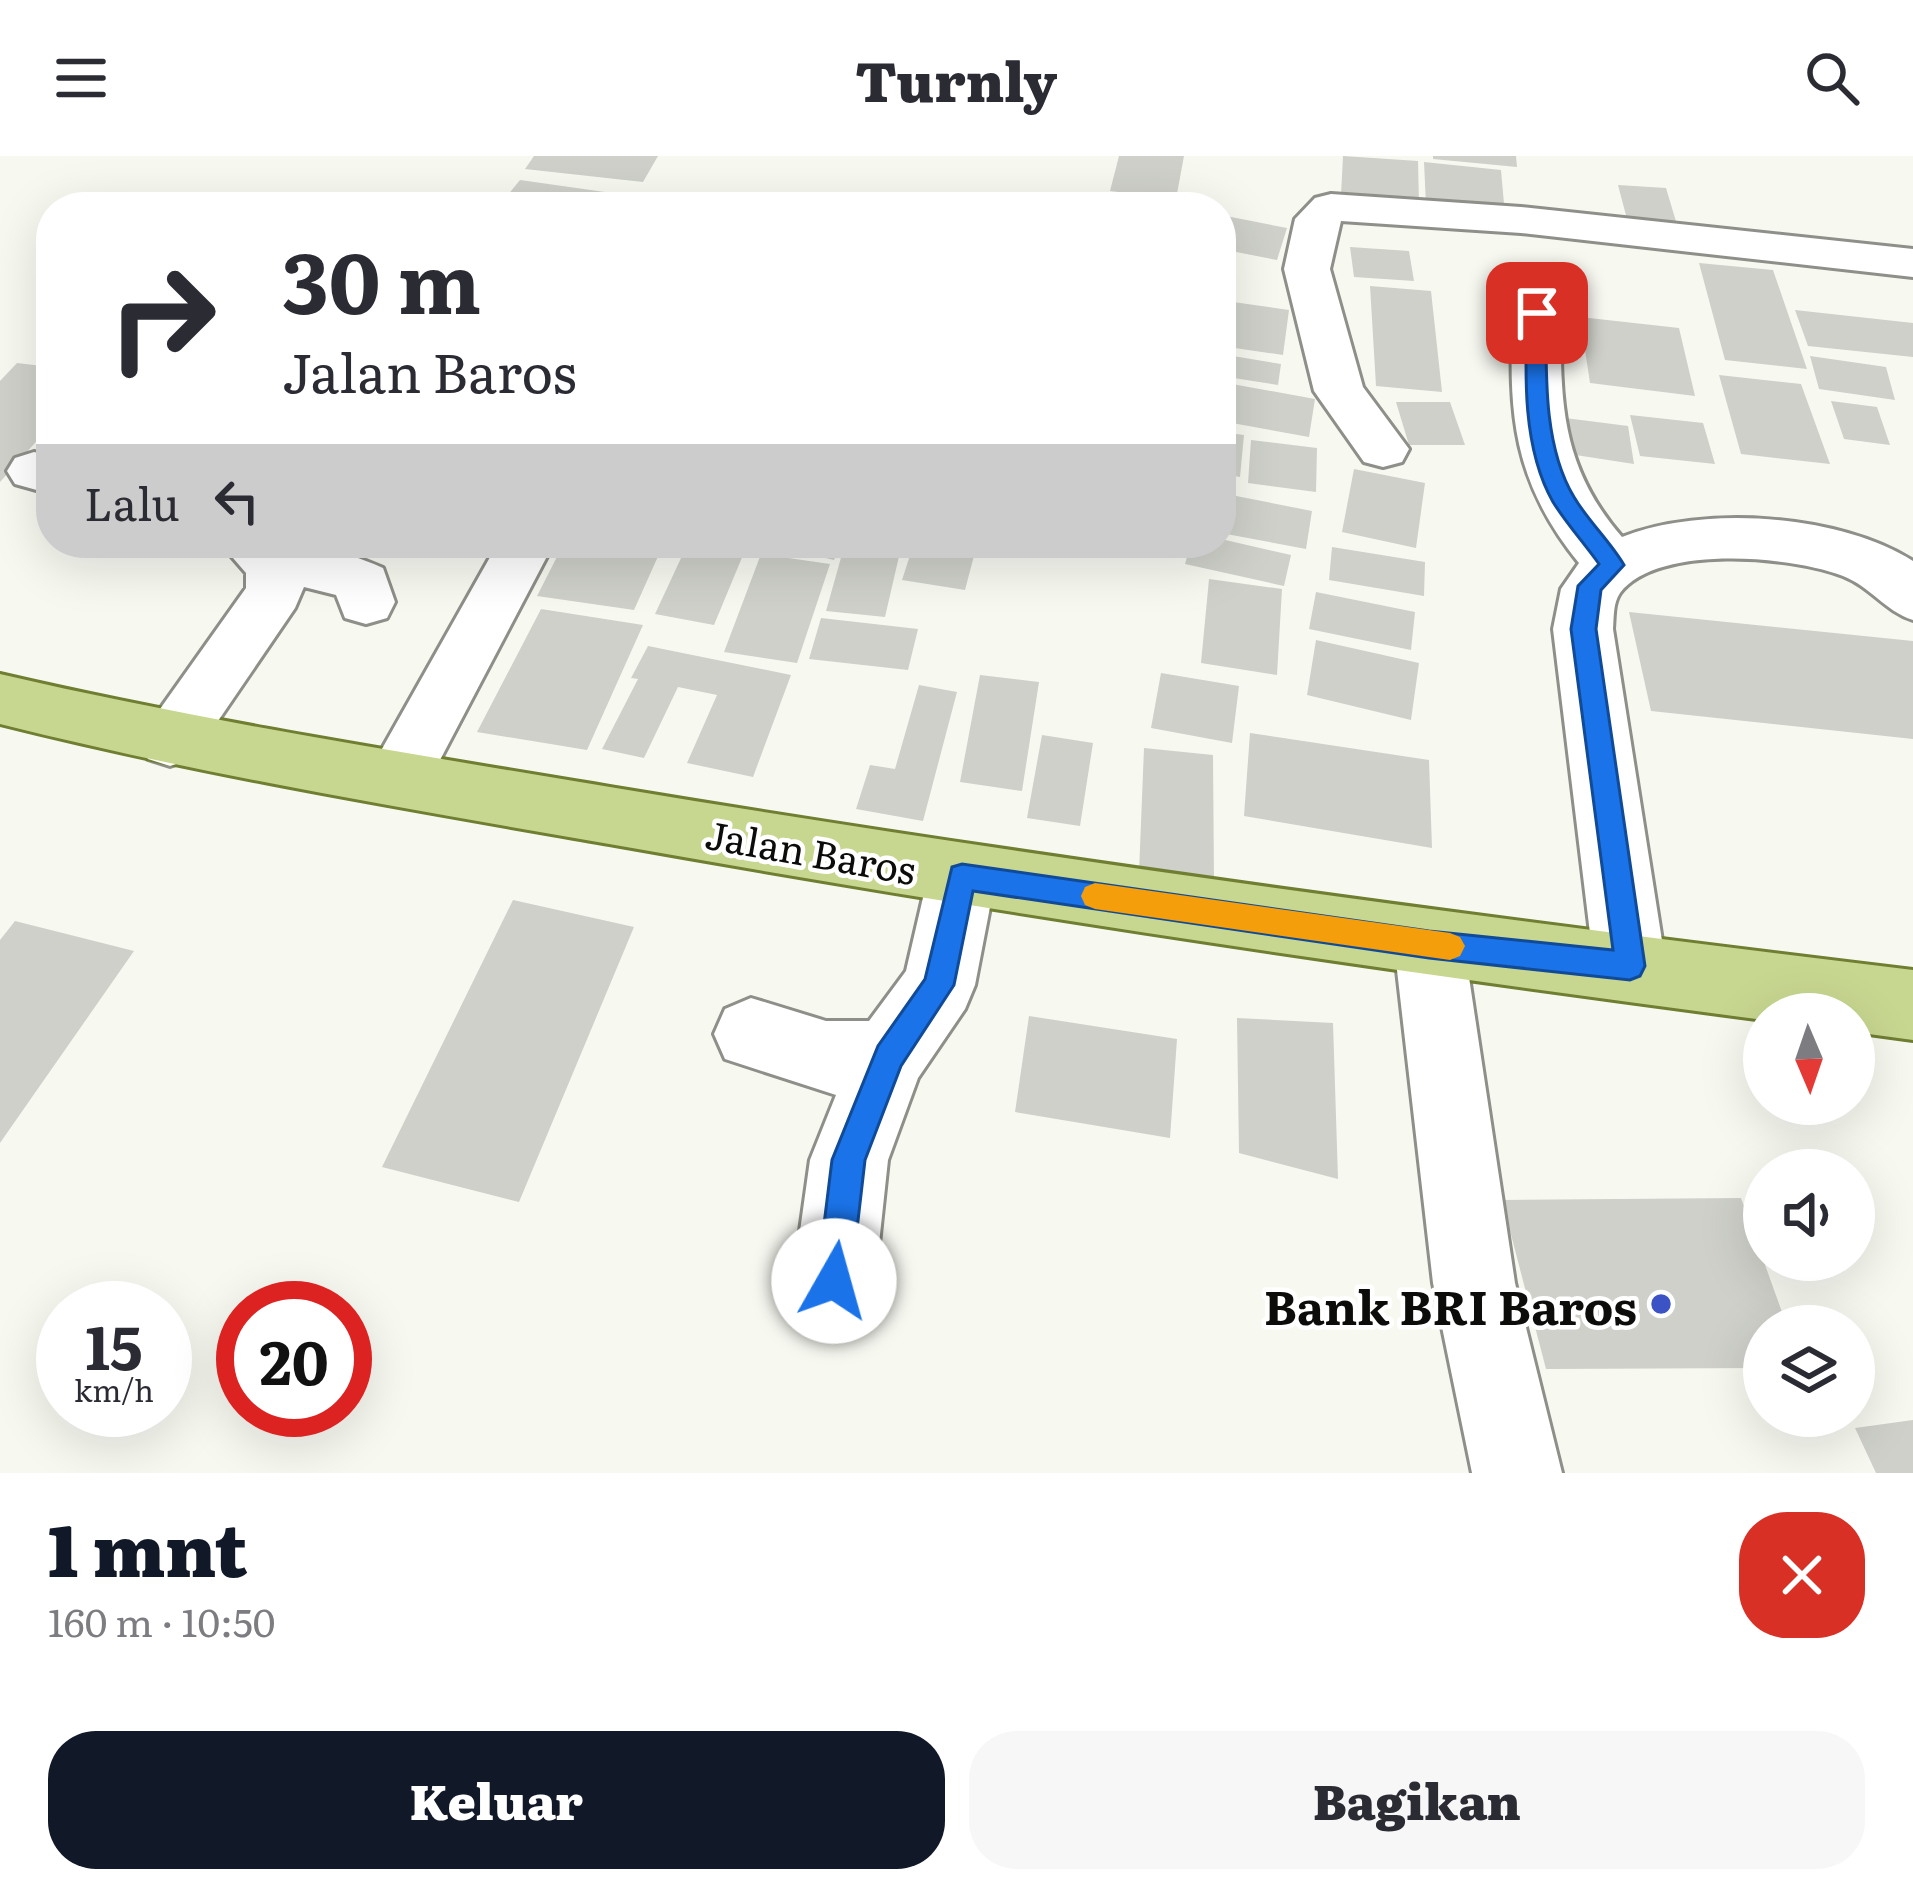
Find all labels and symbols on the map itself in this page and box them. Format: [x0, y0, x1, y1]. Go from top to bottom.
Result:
pin [1486, 262, 1588, 364]
street label: Jalan Baros [701, 803, 921, 897]
north arrow [1743, 993, 1875, 1125]
position arrow [771, 1218, 897, 1344]
place label: Bank BRI Baros [1264, 1269, 1637, 1340]
speed limit sign: 20 [216, 1281, 372, 1437]
marker: Bank BRI Baros [1648, 1291, 1674, 1317]

